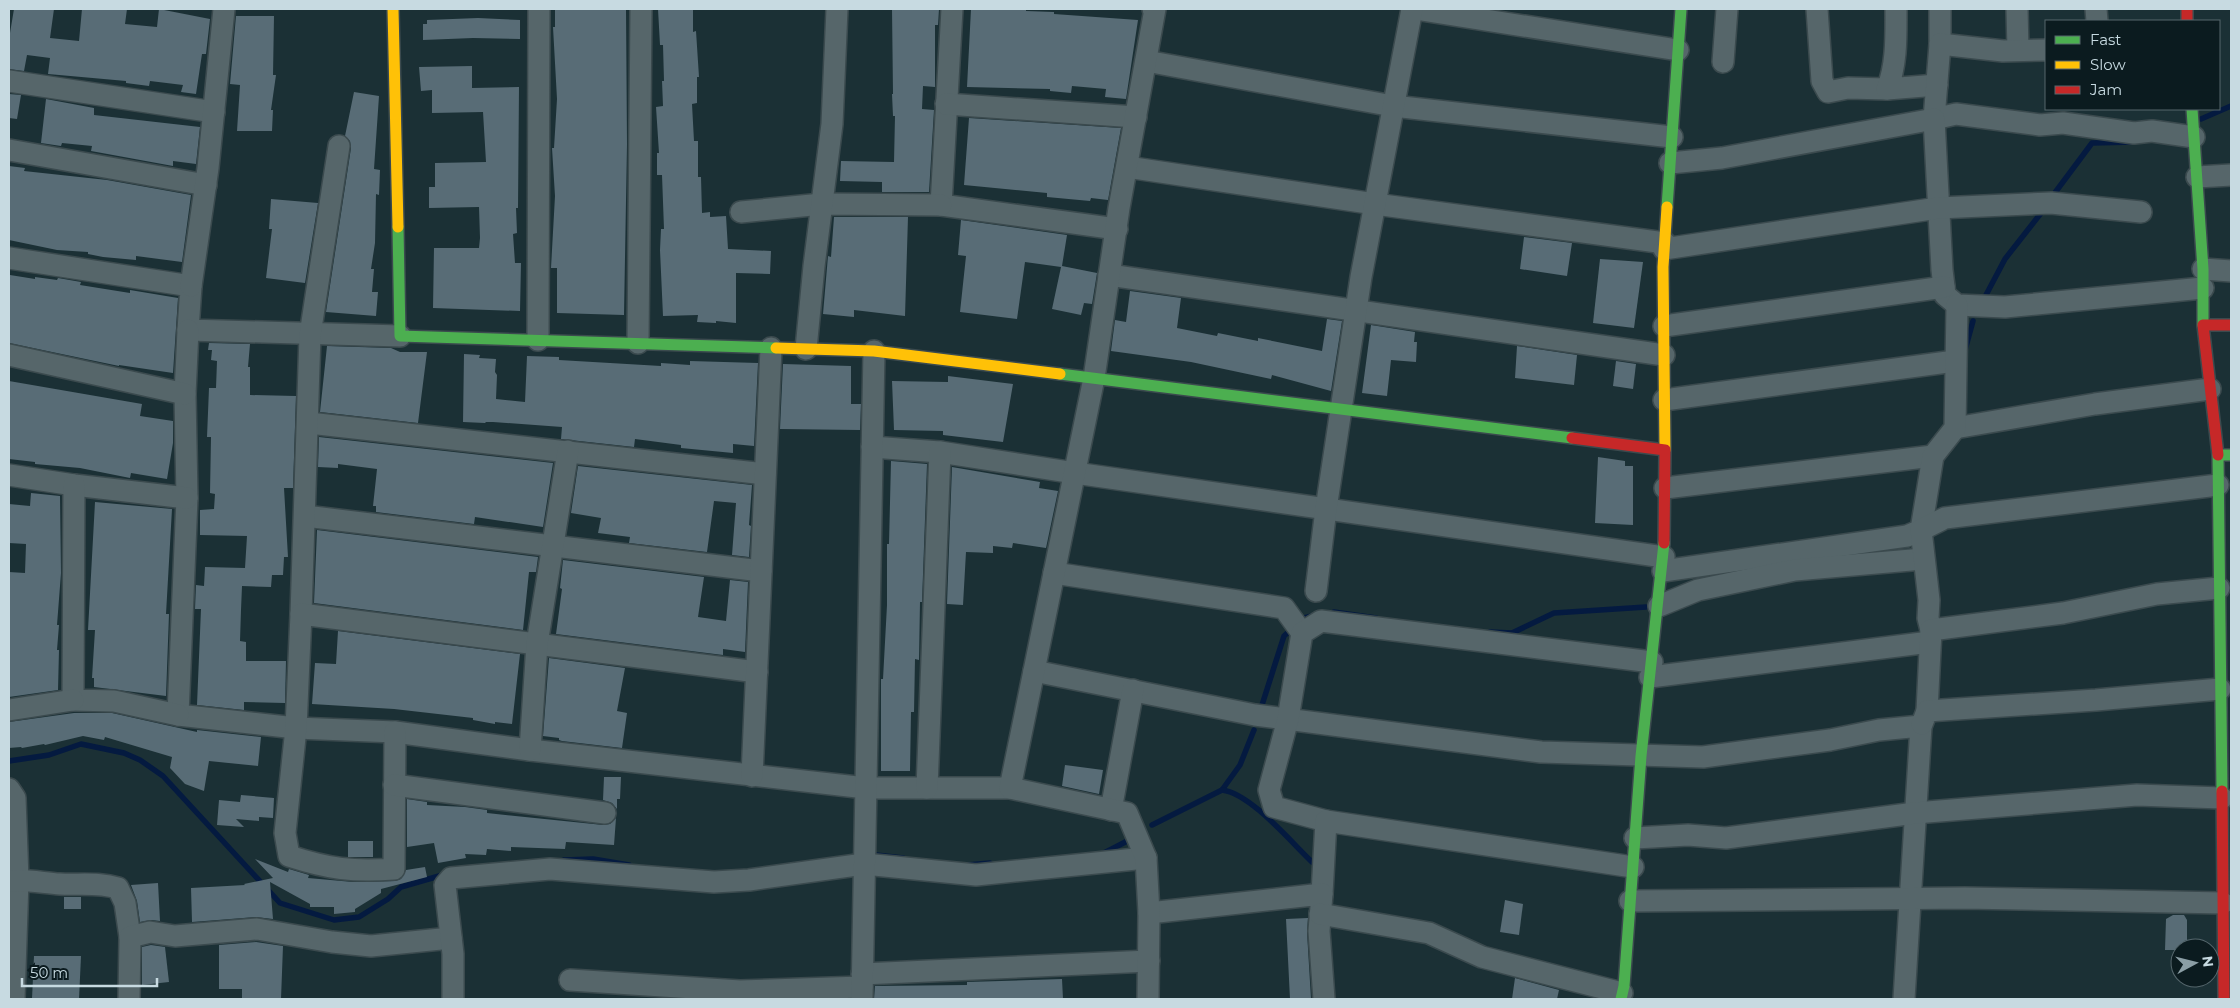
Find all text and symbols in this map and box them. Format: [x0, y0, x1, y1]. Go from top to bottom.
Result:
legend [2045, 20, 2220, 110]
text: Fast [2090, 30, 2121, 49]
text: Slow [2090, 55, 2126, 74]
text: Jam [2089, 80, 2122, 99]
north arrow [2170, 938, 2220, 988]
text: N [2198, 955, 2218, 968]
scale bar [22, 956, 158, 988]
text: 50 m [30, 963, 68, 982]

